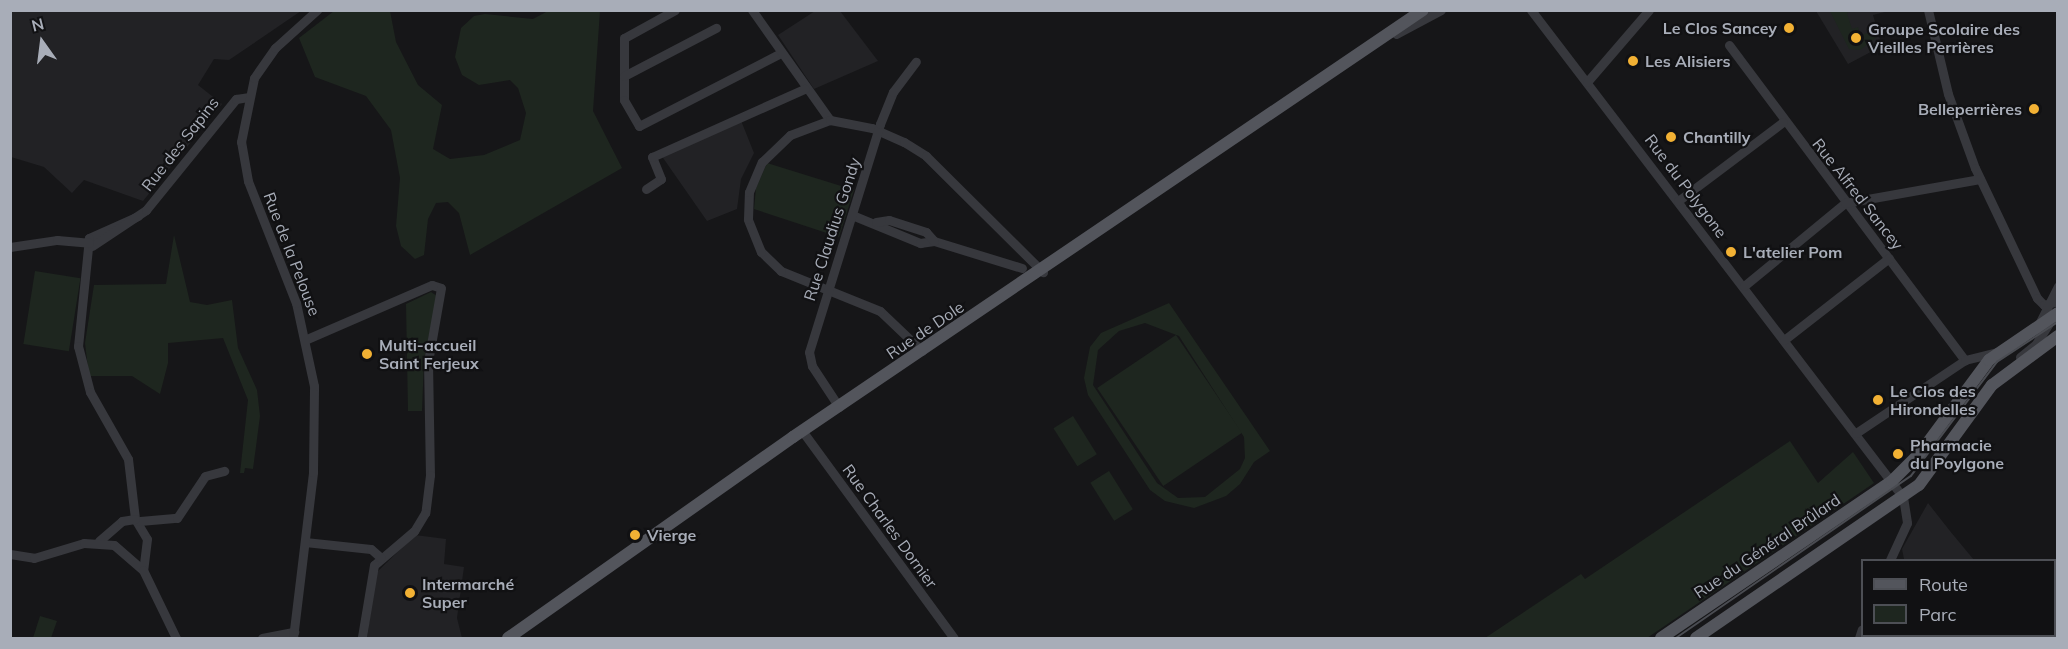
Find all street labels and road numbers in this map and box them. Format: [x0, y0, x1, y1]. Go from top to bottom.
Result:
street label: Rue des Sapins [137, 93, 223, 195]
street label: Rue du Polygone [1641, 131, 1731, 241]
street label: Rue Alfred Sancey [1809, 134, 1907, 254]
street label: Rue Claudius Gondy [800, 155, 864, 303]
street label: Rue de la Pelouse [260, 189, 324, 319]
street label: Rue de Dole [883, 297, 967, 363]
street label: Rue Charles Dornier [839, 460, 941, 592]
street label: Rue du Général Brûlard [1690, 490, 1844, 602]

